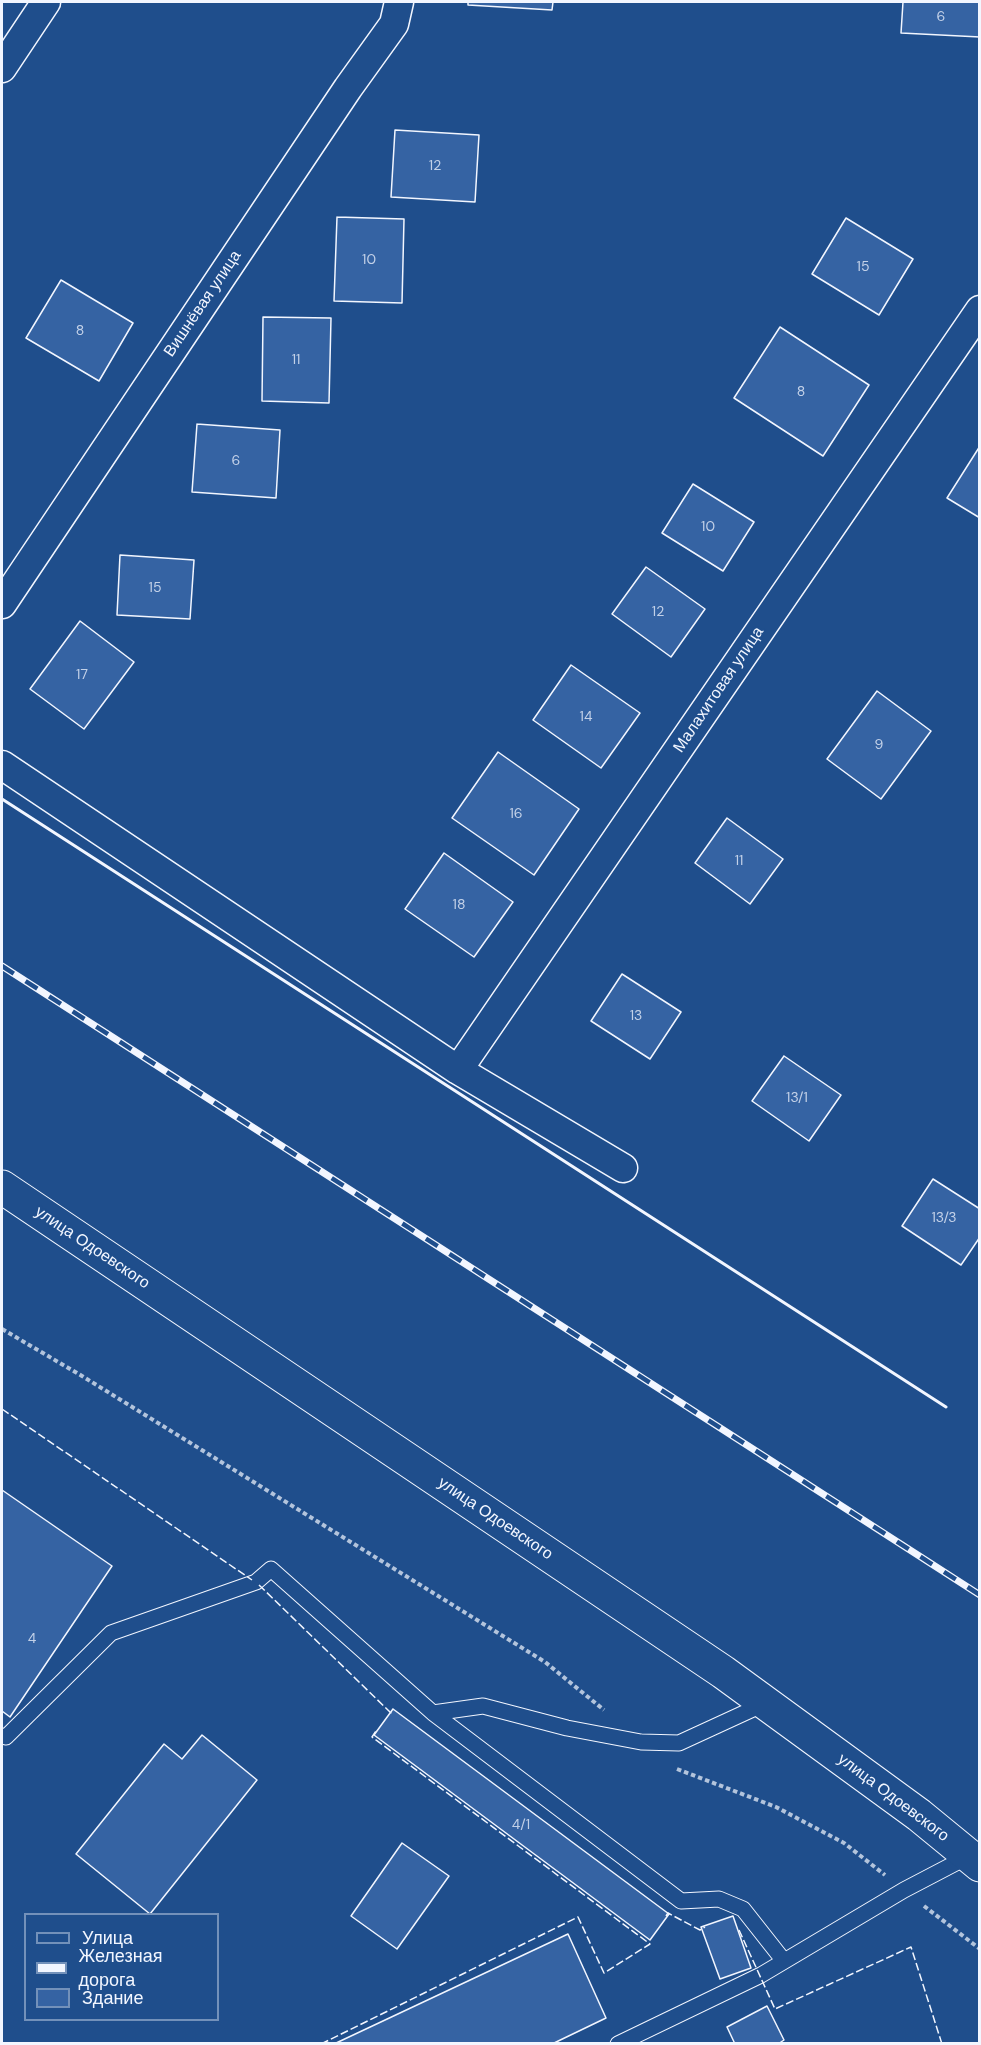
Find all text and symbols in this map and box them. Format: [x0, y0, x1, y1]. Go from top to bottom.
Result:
house number: 6 [937, 9, 945, 25]
house number: 12 [429, 158, 441, 174]
street label: Вишнёвая улица [160, 247, 246, 361]
house number: 10 [362, 252, 376, 268]
house number: 15 [857, 259, 869, 275]
house number: 8 [76, 323, 84, 339]
house number: 11 [292, 352, 300, 368]
house number: 8 [797, 384, 805, 400]
house number: 6 [232, 453, 240, 469]
house number: 10 [701, 519, 715, 535]
house number: 15 [149, 580, 161, 596]
house number: 12 [652, 604, 664, 620]
street label: Малахитовая улица [670, 623, 768, 757]
house number: 17 [76, 667, 88, 683]
house number: 14 [580, 709, 592, 725]
house number: 9 [875, 737, 883, 753]
house number: 16 [509, 806, 523, 822]
house number: 11 [735, 853, 743, 869]
house number: 18 [453, 897, 465, 913]
house number: 13 [630, 1008, 642, 1024]
house number: 13/1 [786, 1090, 808, 1106]
street label: улица Одоевского [31, 1203, 153, 1293]
house number: 13/3 [931, 1210, 957, 1226]
street label: улица Одоевского [434, 1474, 556, 1564]
house number: 4 [28, 1631, 36, 1647]
street label: улица Одоевского [834, 1750, 952, 1846]
house number: 4/1 [512, 1817, 530, 1833]
legend [24, 1913, 219, 2021]
text: Улица [82, 1926, 133, 1950]
text: Железная дорога [79, 1944, 162, 1992]
text: Здание [82, 1986, 143, 2010]

